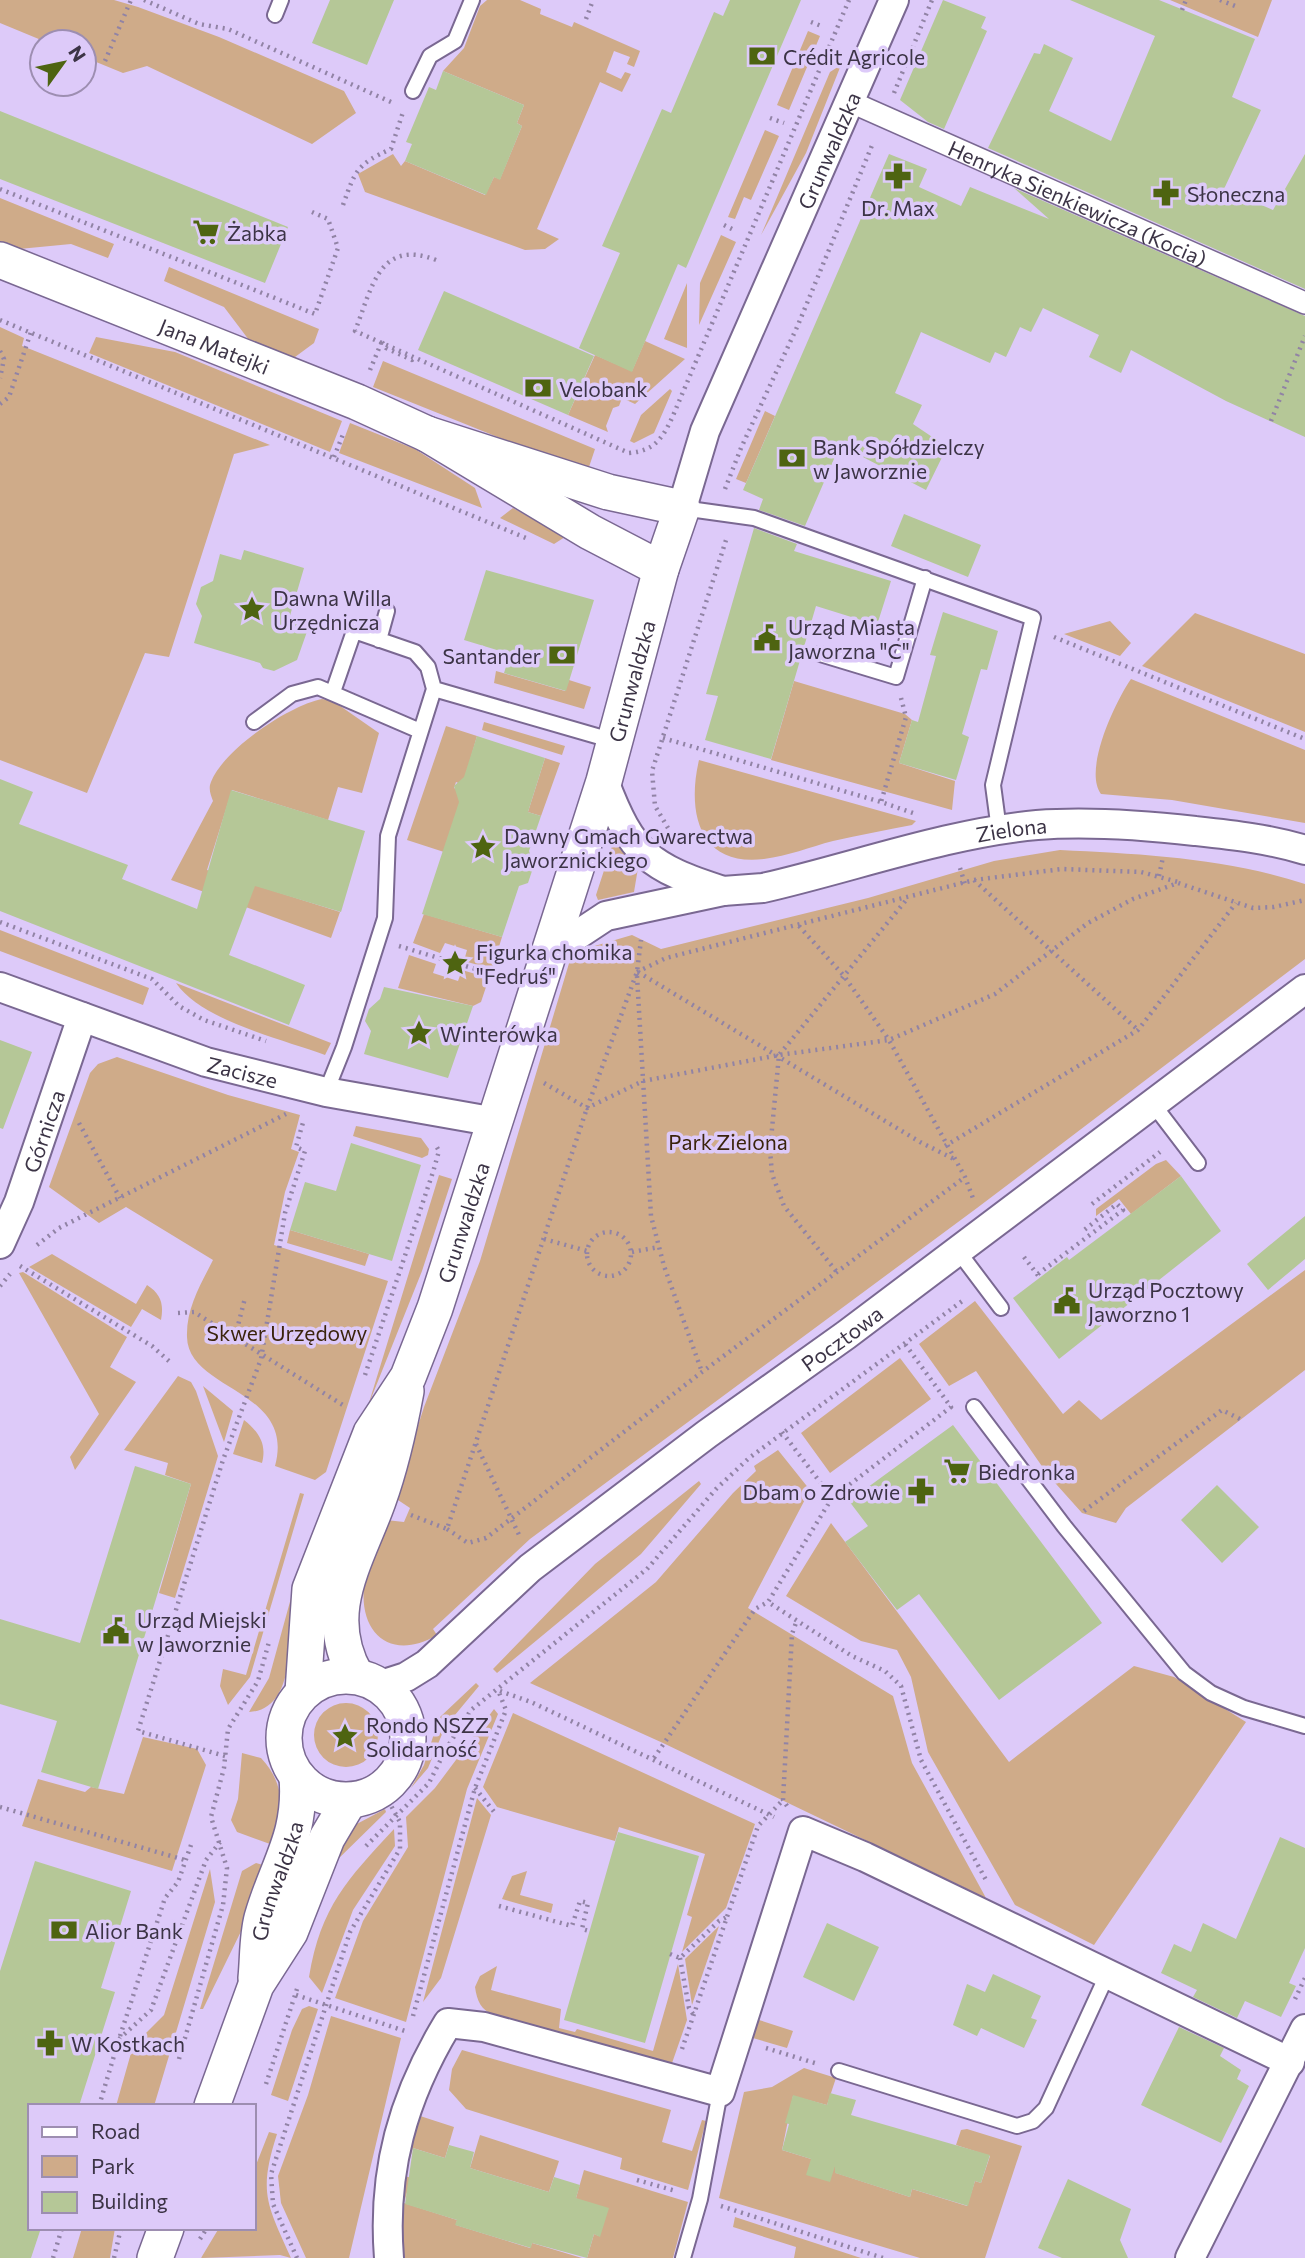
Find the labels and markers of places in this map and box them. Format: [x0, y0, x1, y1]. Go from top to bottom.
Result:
bank icon: Crédit Agricole [747, 41, 777, 71]
place label: Crédit Agricole [783, 44, 925, 69]
pharmacy icon: Dr. Max [883, 161, 913, 191]
pharmacy icon: Słoneczna [1151, 178, 1181, 208]
place label: Słoneczna [1187, 181, 1285, 206]
place label: Dr. Max [861, 195, 935, 220]
supermarket icon: Żabka [191, 217, 221, 247]
place label: Żabka [227, 220, 287, 245]
bank icon: Velobank [523, 373, 553, 403]
place label: Velobank [559, 376, 648, 401]
place label: Bank Spółdzielczy w Jaworznie [813, 434, 985, 483]
bank icon: Bank Spółdzielczy w Jaworznie [777, 443, 807, 473]
place label: Dawna Willa Urzędnicza [273, 585, 392, 634]
place icon: Dawna Willa Urzędnicza [237, 594, 267, 624]
place label: Urząd Miasta Jaworzna "C" [788, 614, 915, 663]
public building icon: Urząd Miasta Jaworzna "C" [752, 623, 782, 653]
bank icon: Santander [547, 640, 577, 670]
place label: Santander [442, 643, 541, 668]
place label: Dawny Gmach Gwarectwa Jaworznickiego [504, 823, 753, 872]
place icon: Dawny Gmach Gwarectwa Jaworznickiego [468, 832, 498, 862]
place label: Figurka chomika "Fedruś" [476, 939, 632, 988]
place icon: Figurka chomika "Fedruś" [440, 948, 470, 978]
place icon: Winterówka [404, 1018, 434, 1048]
place label: Winterówka [440, 1021, 558, 1046]
place label: Urząd Pocztowy Jaworzno 1 [1088, 1277, 1244, 1326]
public building icon: Urząd Pocztowy Jaworzno 1 [1052, 1286, 1082, 1316]
supermarket icon: Biedronka [942, 1456, 972, 1486]
place label: Biedronka [978, 1459, 1075, 1484]
pharmacy icon: Dbam o Zdrowie [906, 1476, 936, 1506]
place label: Dbam o Zdrowie [743, 1479, 900, 1504]
place label: Urząd Miejski w Jaworznie [137, 1607, 267, 1656]
public building icon: Urząd Miejski w Jaworznie [101, 1616, 131, 1646]
place label: Rondo NSZZ Solidarność [366, 1712, 489, 1761]
place icon: Rondo NSZZ Solidarność [330, 1721, 360, 1751]
bank icon: Alior Bank [49, 1915, 79, 1945]
place label: Alior Bank [85, 1918, 183, 1943]
pharmacy icon: W Kostkach [35, 2028, 65, 2058]
place label: W Kostkach [71, 2031, 185, 2056]

